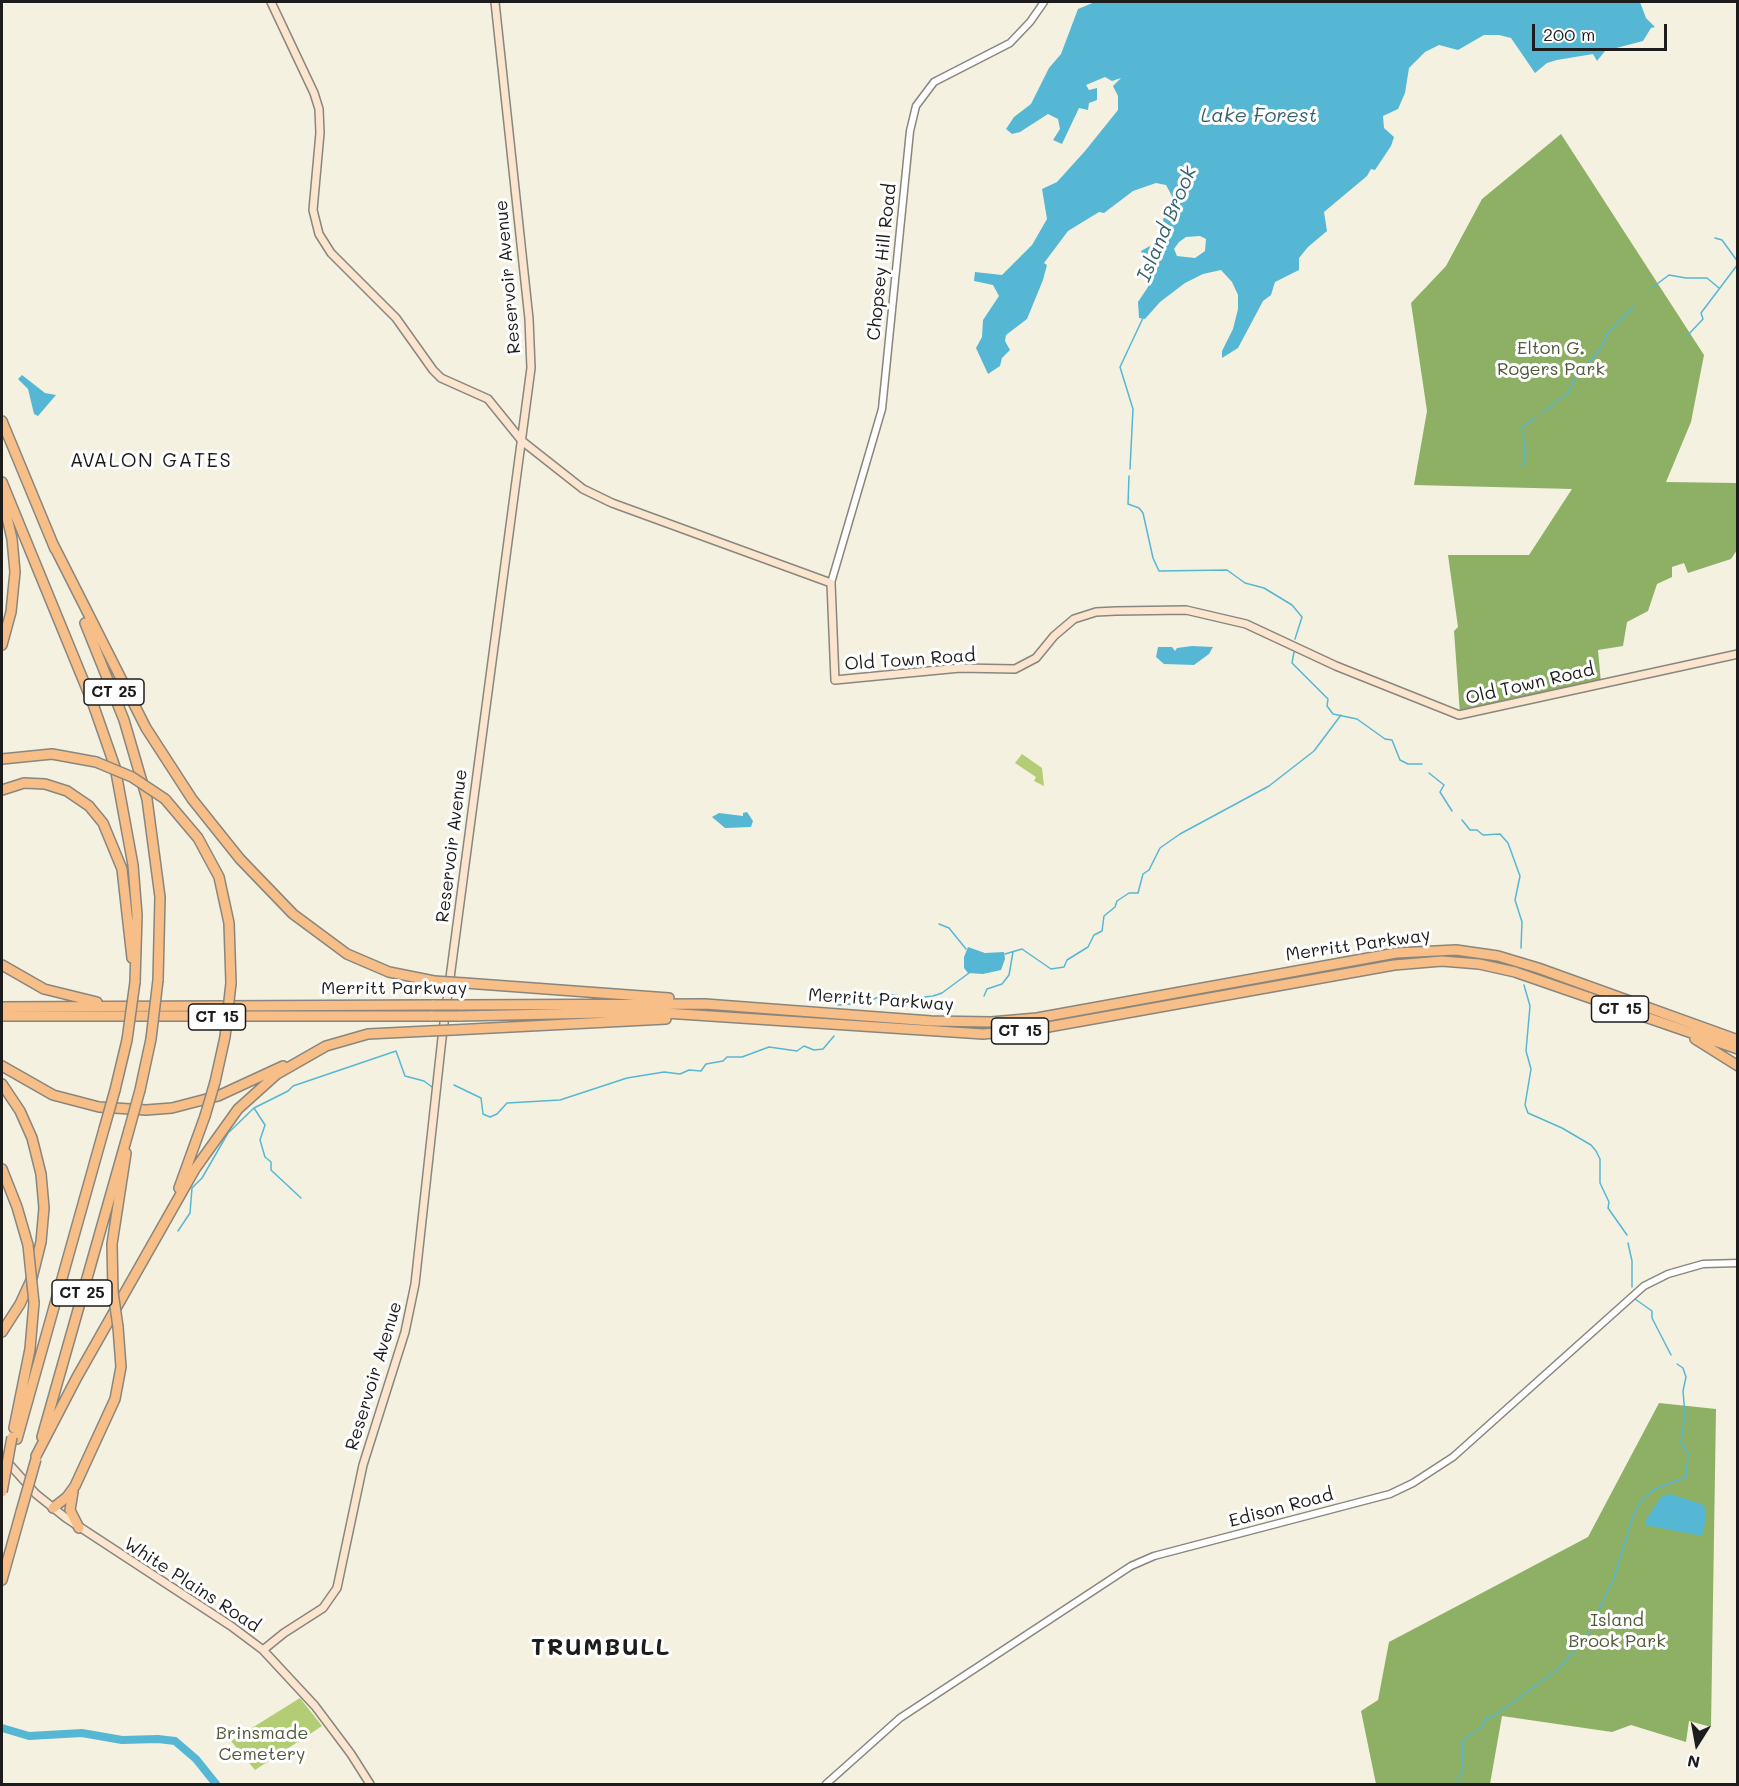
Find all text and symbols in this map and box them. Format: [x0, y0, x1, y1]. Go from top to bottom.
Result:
scale bar [1535, 12, 1670, 50]
text: 200 m [1543, 22, 1595, 46]
water label: Lake Forest [1201, 104, 1317, 128]
water label: Island Brook [1132, 163, 1202, 285]
street label: Chopsey Hill Road [863, 182, 901, 342]
street label: Reservoir Avenue [491, 199, 525, 355]
park label: Elton G. Rogers Park [1497, 337, 1605, 380]
district label: AVALON GATES [70, 449, 232, 473]
street label: Old Town Road [844, 645, 976, 675]
street label: Old Town Road [1464, 659, 1596, 709]
road number: CT 25 [84, 679, 144, 705]
street label: Reservoir Avenue [432, 768, 472, 924]
street label: Merritt Parkway [1284, 924, 1432, 966]
street label: Merritt Parkway [321, 977, 467, 999]
street label: Merritt Parkway [807, 984, 955, 1016]
road number: CT 15 [1592, 996, 1648, 1022]
road number: CT 15 [188, 1004, 246, 1030]
road number: CT 15 [992, 1018, 1048, 1044]
road number: CT 25 [52, 1280, 112, 1306]
street label: Reservoir Avenue [341, 1299, 407, 1453]
street label: Edison Road [1226, 1484, 1336, 1532]
street label: White Plains Road [120, 1533, 264, 1637]
park label: Island Brook Park [1568, 1609, 1666, 1652]
district label: TRUMBULL [531, 1634, 671, 1662]
north arrow [1667, 1714, 1727, 1774]
park label: Brinsmade Cemetery [216, 1722, 308, 1764]
text: N [1686, 1751, 1701, 1774]

